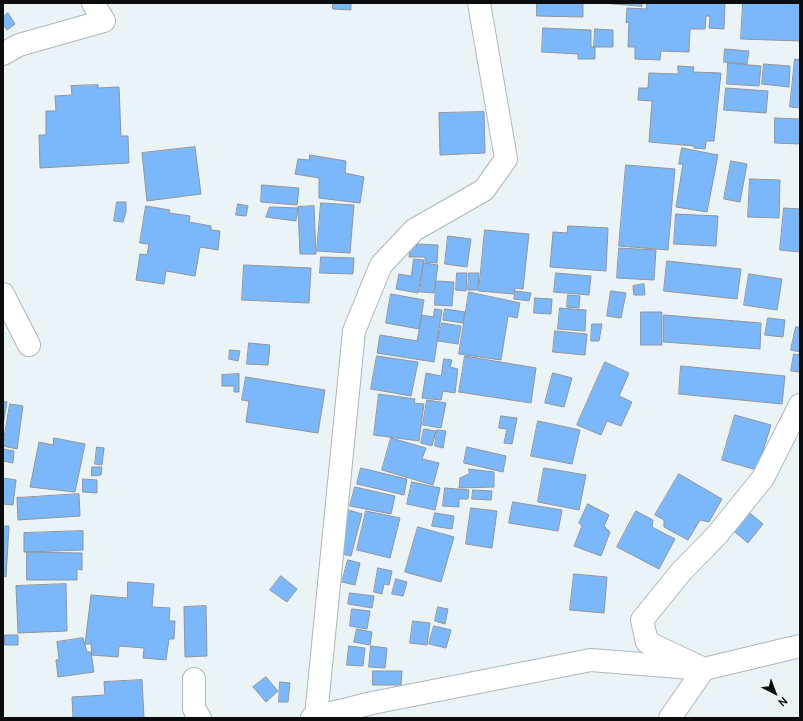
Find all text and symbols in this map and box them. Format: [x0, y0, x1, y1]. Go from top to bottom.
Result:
north arrow [755, 673, 795, 713]
text: N [775, 694, 791, 710]

